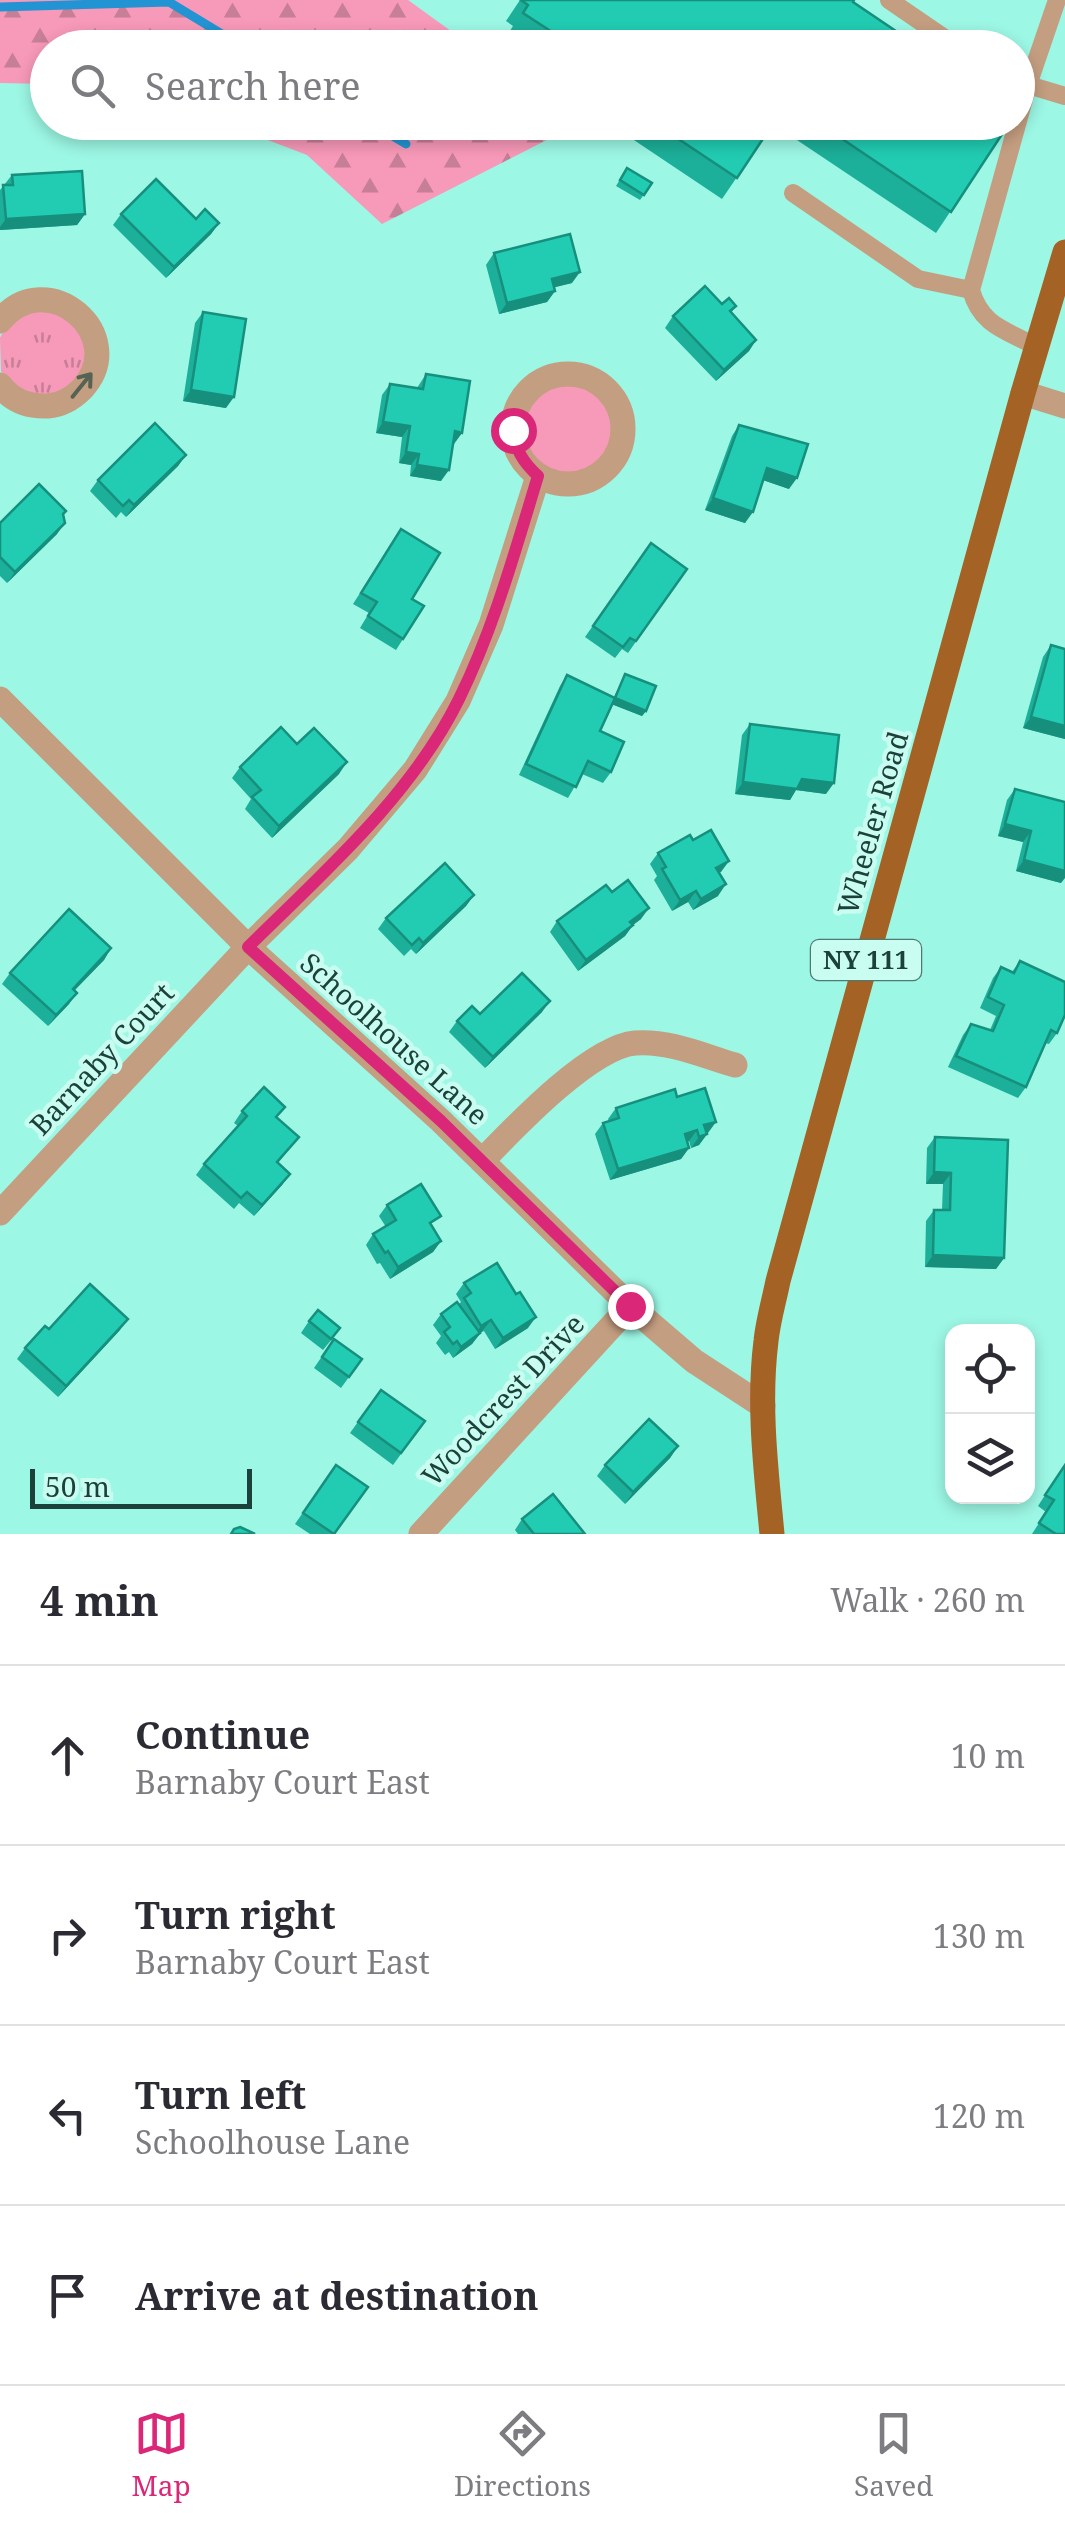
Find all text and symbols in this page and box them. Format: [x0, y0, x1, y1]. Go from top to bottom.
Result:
search box [30, 30, 1035, 140]
icon: search [65, 58, 120, 113]
text: Search here [145, 59, 361, 111]
one-way arrow [71, 372, 93, 398]
route start [491, 408, 537, 454]
street label: Wheeler Road [828, 727, 916, 919]
road number: NY 111 [811, 940, 921, 980]
street label: Schoolhouse Lane [293, 944, 497, 1133]
street label: Barnaby Court [21, 974, 182, 1143]
route end [608, 1284, 654, 1330]
street label: Woodcrest Drive [412, 1305, 592, 1494]
map controls [945, 1324, 1035, 1504]
button: locate [945, 1324, 1035, 1414]
button: layers [945, 1414, 1035, 1504]
scale bar [30, 1464, 252, 1508]
text: 50 m [45, 1467, 110, 1505]
text: 4 min [40, 1571, 159, 1628]
text: Walk · 260 m [830, 1578, 1025, 1621]
text: Continue [135, 1708, 310, 1760]
icon: ahead [40, 1728, 95, 1783]
text: 10 m [951, 1734, 1025, 1777]
text: Barnaby Court East [135, 1760, 430, 1803]
text: Turn right [135, 1888, 336, 1940]
icon: right [40, 1908, 95, 1963]
text: 130 m [933, 1914, 1025, 1957]
text: Barnaby Court East [135, 1940, 430, 1983]
text: Turn left [135, 2068, 306, 2120]
icon: left [40, 2088, 95, 2143]
text: 120 m [933, 2094, 1025, 2137]
text: Schoolhouse Lane [135, 2120, 410, 2163]
icon: arrive [40, 2268, 95, 2323]
text: Arrive at destination [135, 2269, 539, 2321]
tab: Map [132, 2406, 191, 2504]
tab: Directions [454, 2406, 591, 2504]
tab: Saved [854, 2406, 933, 2504]

